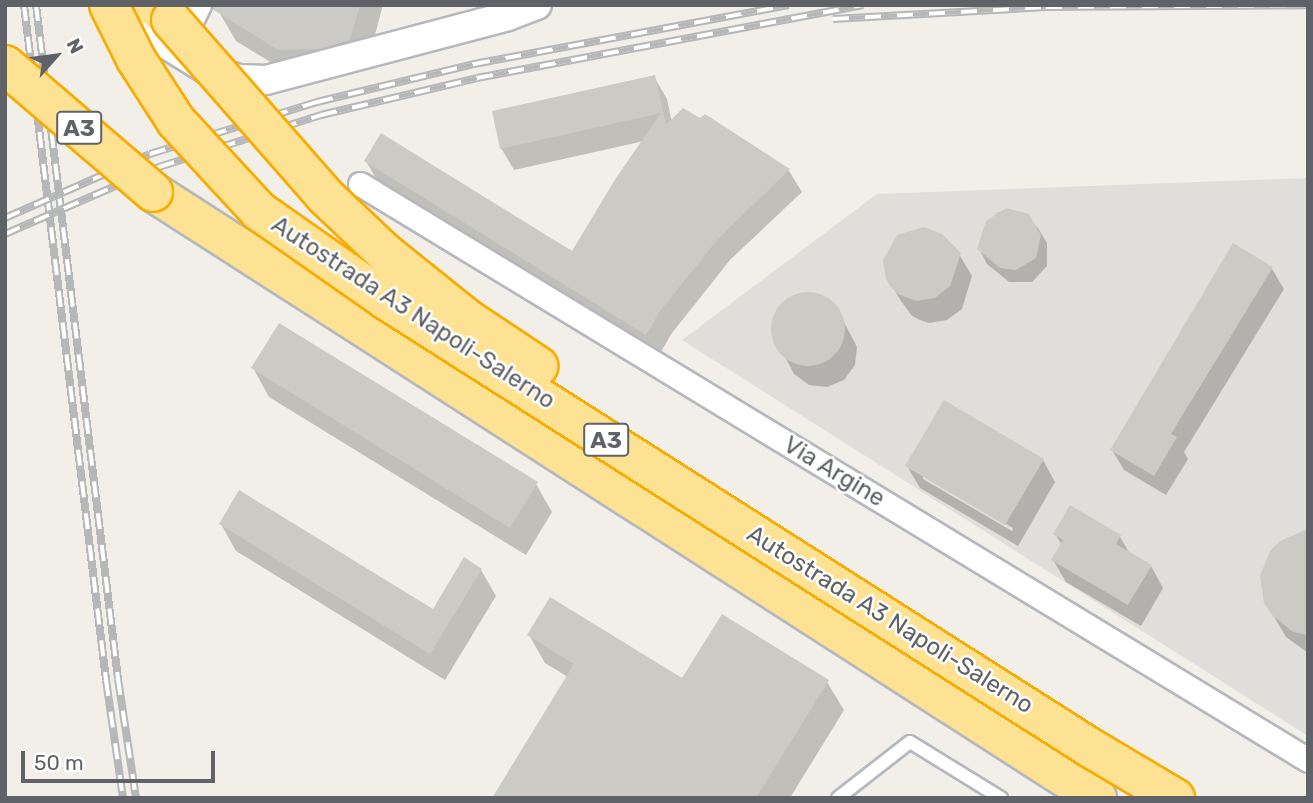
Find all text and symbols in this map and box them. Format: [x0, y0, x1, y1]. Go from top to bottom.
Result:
north arrow [21, 21, 91, 91]
text: N [62, 34, 88, 57]
road number: A3 [55, 108, 104, 148]
street label: Autostrada A3 Napoli-Salerno [266, 210, 560, 416]
road number: A3 [582, 420, 630, 460]
street label: Via Argine [778, 430, 890, 514]
street label: Autostrada A3 Napoli-Salerno [741, 520, 1039, 720]
scale bar [24, 736, 219, 780]
text: 50 m [34, 750, 84, 775]

